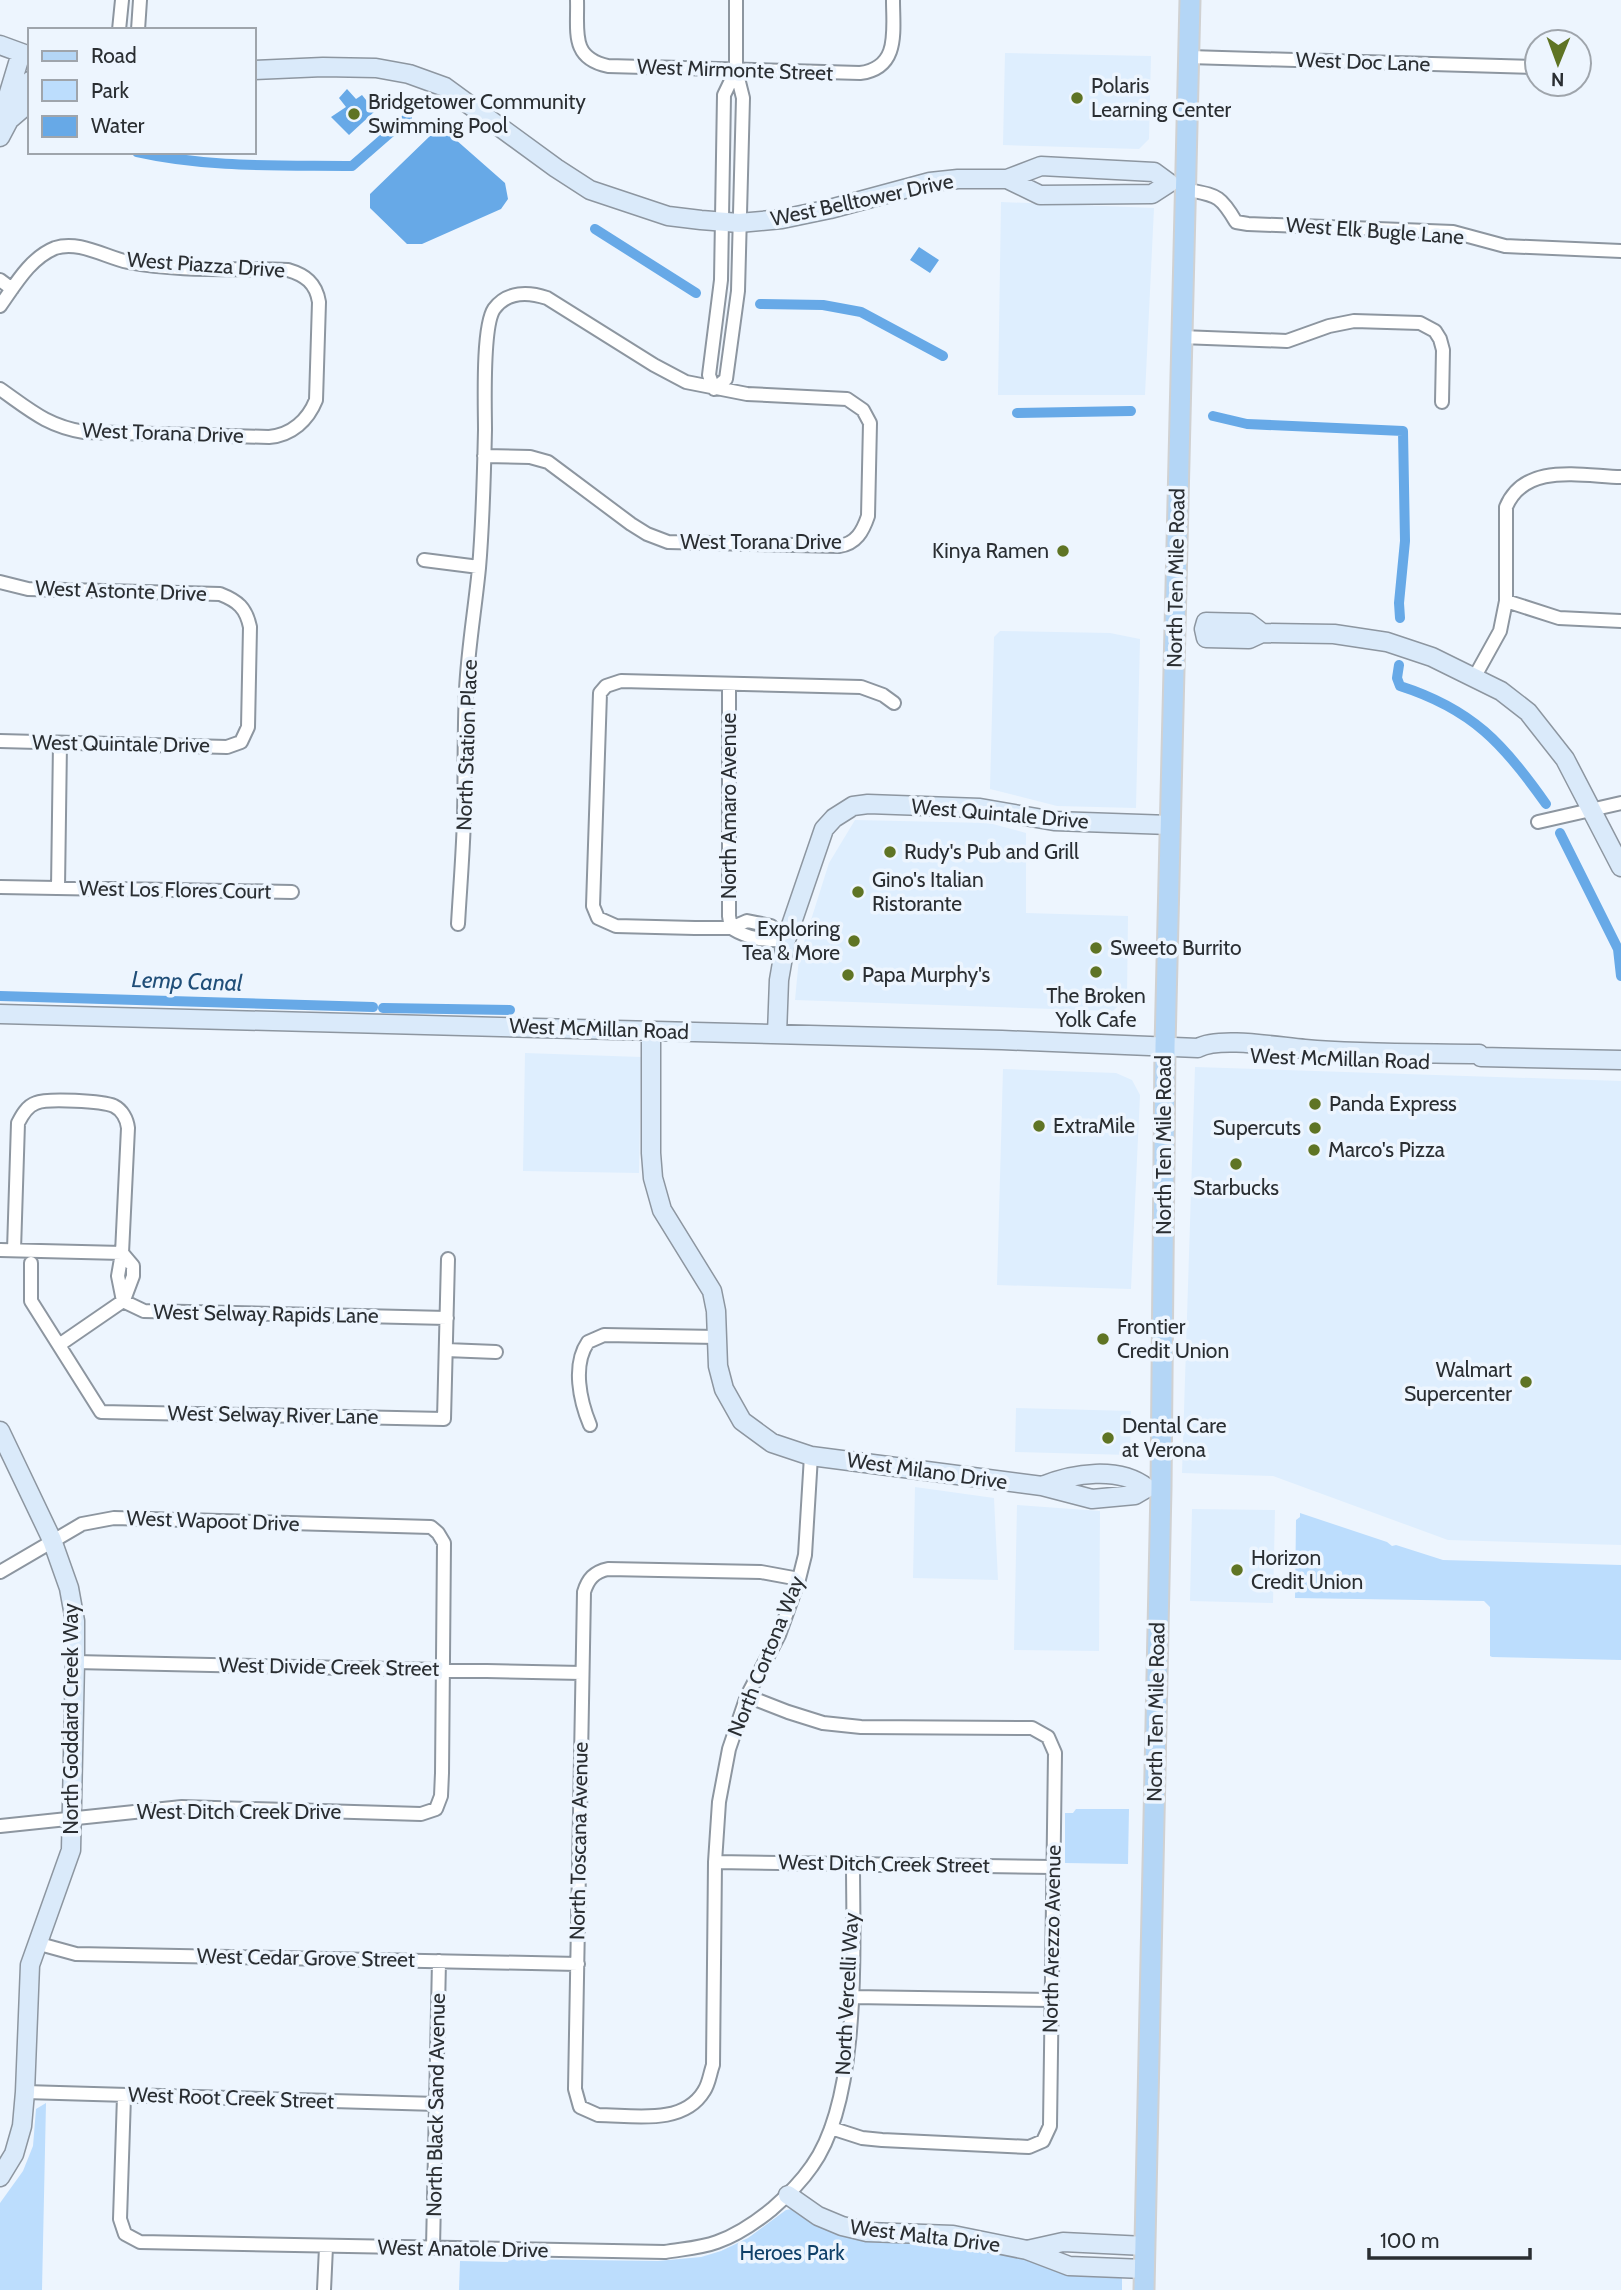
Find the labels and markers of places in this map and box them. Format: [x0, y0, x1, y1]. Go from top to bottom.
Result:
place label: Polaris Learning Center [1091, 73, 1232, 122]
place label: Bridgetower Community Swimming Pool [368, 89, 586, 138]
marker: Polaris Learning Center [1069, 90, 1085, 106]
marker: Bridgetower Community Swimming Pool [346, 106, 362, 122]
place label: Kinya Ramen [932, 538, 1049, 563]
marker: Kinya Ramen [1055, 543, 1071, 559]
place label: Rudy's Pub and Grill [904, 839, 1079, 864]
marker: Rudy's Pub and Grill [882, 844, 898, 860]
place label: Gino's Italian Ristorante [872, 867, 984, 916]
marker: Gino's Italian Ristorante [850, 884, 866, 900]
place label: Exploring Tea & More [742, 916, 841, 965]
marker: Exploring Tea & More [846, 933, 862, 949]
place label: Sweeto Burrito [1110, 935, 1242, 960]
marker: Sweeto Burrito [1088, 940, 1104, 956]
place label: Papa Murphy's [862, 962, 990, 987]
marker: The Broken Yolk Cafe [1088, 964, 1104, 980]
marker: Papa Murphy's [840, 967, 856, 983]
place label: The Broken Yolk Cafe [1046, 983, 1146, 1032]
place label: Panda Express [1329, 1091, 1457, 1116]
marker: Panda Express [1307, 1096, 1323, 1112]
place label: ExtraMile [1053, 1113, 1135, 1138]
place label: Supercuts [1213, 1115, 1301, 1140]
marker: ExtraMile [1031, 1118, 1047, 1134]
marker: Supercuts [1307, 1120, 1323, 1136]
place label: Marco's Pizza [1328, 1137, 1445, 1162]
marker: Marco's Pizza [1306, 1142, 1322, 1158]
marker: Starbucks [1228, 1156, 1244, 1172]
place label: Starbucks [1193, 1175, 1279, 1200]
place label: Frontier Credit Union [1117, 1314, 1229, 1363]
marker: Frontier Credit Union [1095, 1331, 1111, 1347]
place label: Walmart Supercenter [1404, 1357, 1512, 1406]
marker: Walmart Supercenter [1518, 1374, 1534, 1390]
place label: Dental Care at Verona [1122, 1413, 1227, 1462]
marker: Dental Care at Verona [1100, 1430, 1116, 1446]
place label: Horizon Credit Union [1251, 1545, 1363, 1594]
marker: Horizon Credit Union [1229, 1562, 1245, 1578]

